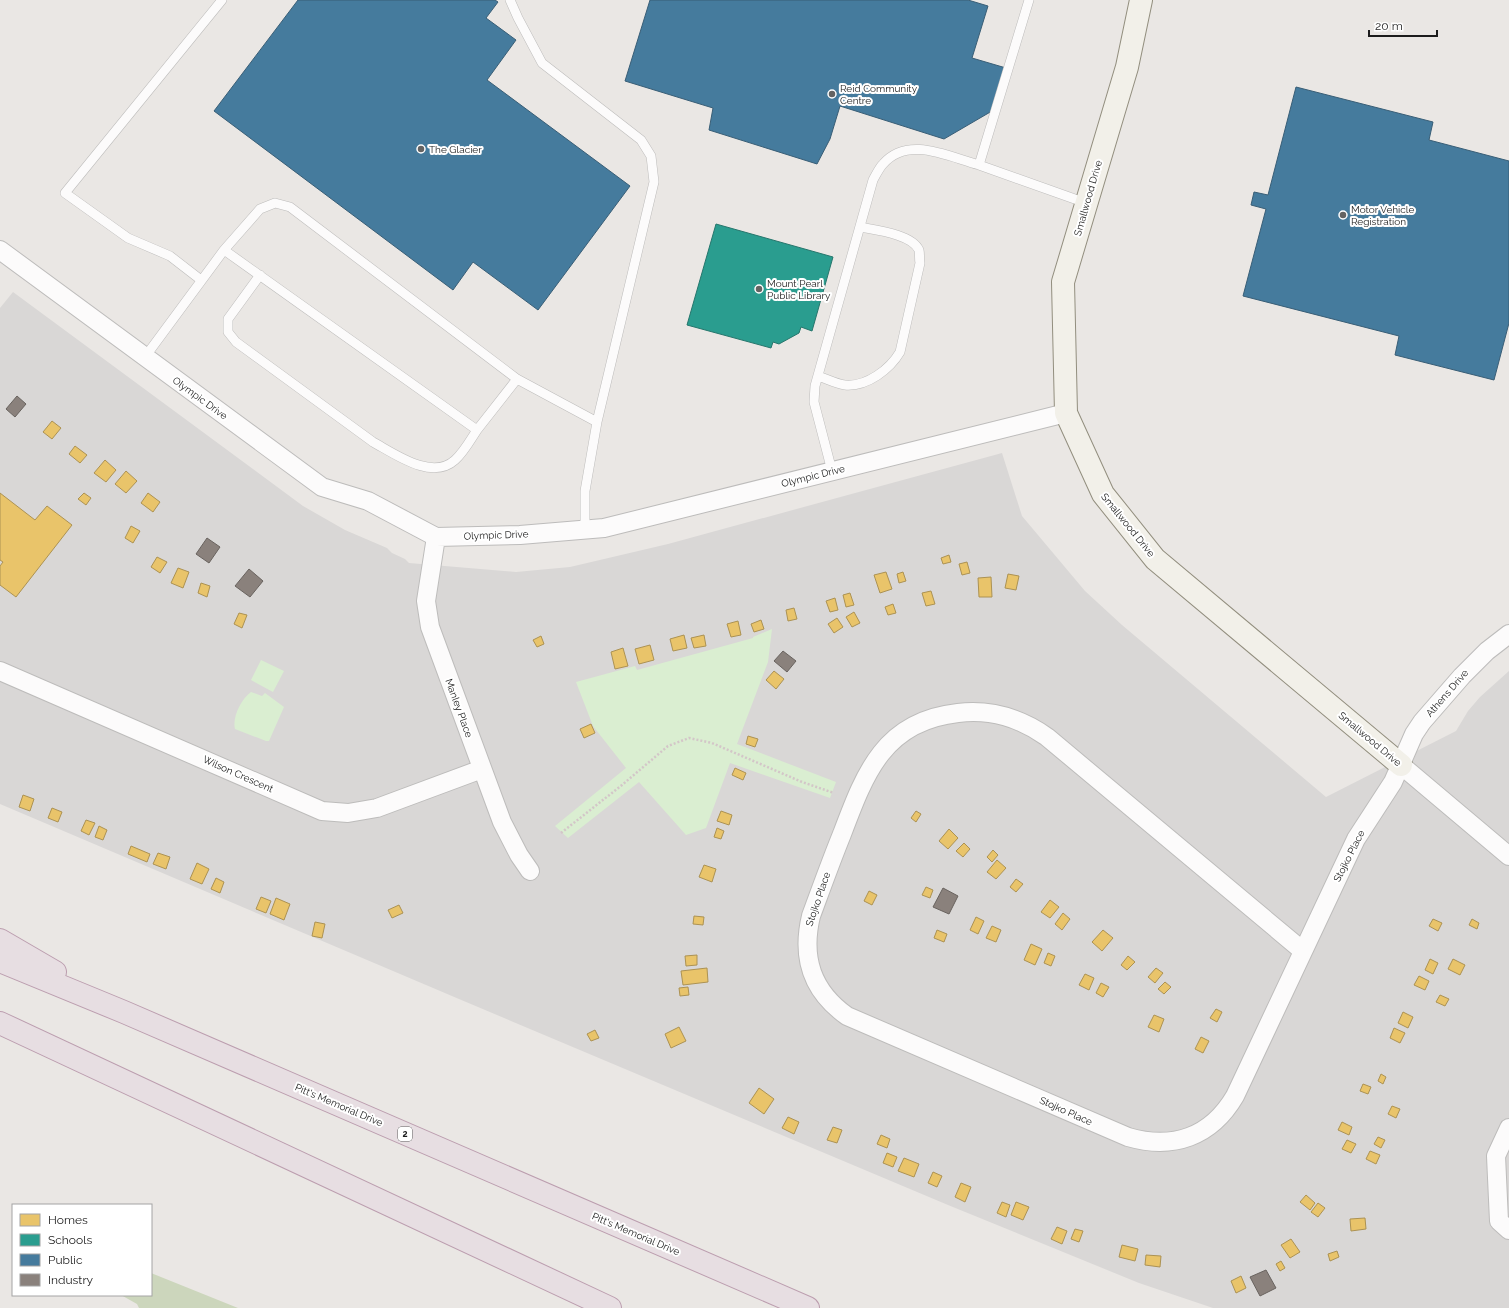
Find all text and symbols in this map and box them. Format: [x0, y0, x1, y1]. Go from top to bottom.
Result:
scale bar [1369, 12, 1437, 38]
text: 20 m [1375, 19, 1403, 33]
place label: Reid Community Centre [840, 83, 918, 106]
marker: Reid Community Centre [827, 89, 837, 99]
marker: The Glacier [416, 144, 426, 154]
place label: The Glacier [429, 144, 482, 155]
street label: Smallwood Drive [1072, 159, 1104, 237]
place label: Motor Vehicle Registration [1351, 204, 1414, 227]
marker: Motor Vehicle Registration [1338, 210, 1348, 220]
place label: Mount Pearl Public Library [767, 278, 831, 301]
marker: Mount Pearl Public Library [754, 284, 764, 294]
street label: Olympic Drive [170, 374, 230, 422]
street label: Olympic Drive [780, 463, 846, 489]
street label: Smallwood Drive [1099, 491, 1157, 559]
street label: Olympic Drive [463, 528, 529, 542]
street label: Athens Drive [1424, 667, 1470, 719]
street label: Manley Place [443, 677, 475, 739]
street label: Smallwood Drive [1336, 710, 1404, 769]
street label: Wilson Crescent [201, 754, 275, 795]
street label: Stojko Place [1331, 828, 1367, 884]
street label: Stojko Place [804, 870, 832, 928]
street label: Pitt's Memorial Drive [294, 1082, 385, 1128]
street label: Stojko Place [1038, 1094, 1094, 1128]
road number: 2 [398, 1127, 412, 1141]
legend [12, 1204, 152, 1296]
street label: Pitt's Memorial Drive [591, 1211, 682, 1257]
text: Homes [48, 1213, 88, 1227]
text: Schools [48, 1233, 92, 1247]
text: Public [48, 1253, 83, 1267]
text: Industry [48, 1273, 94, 1287]

